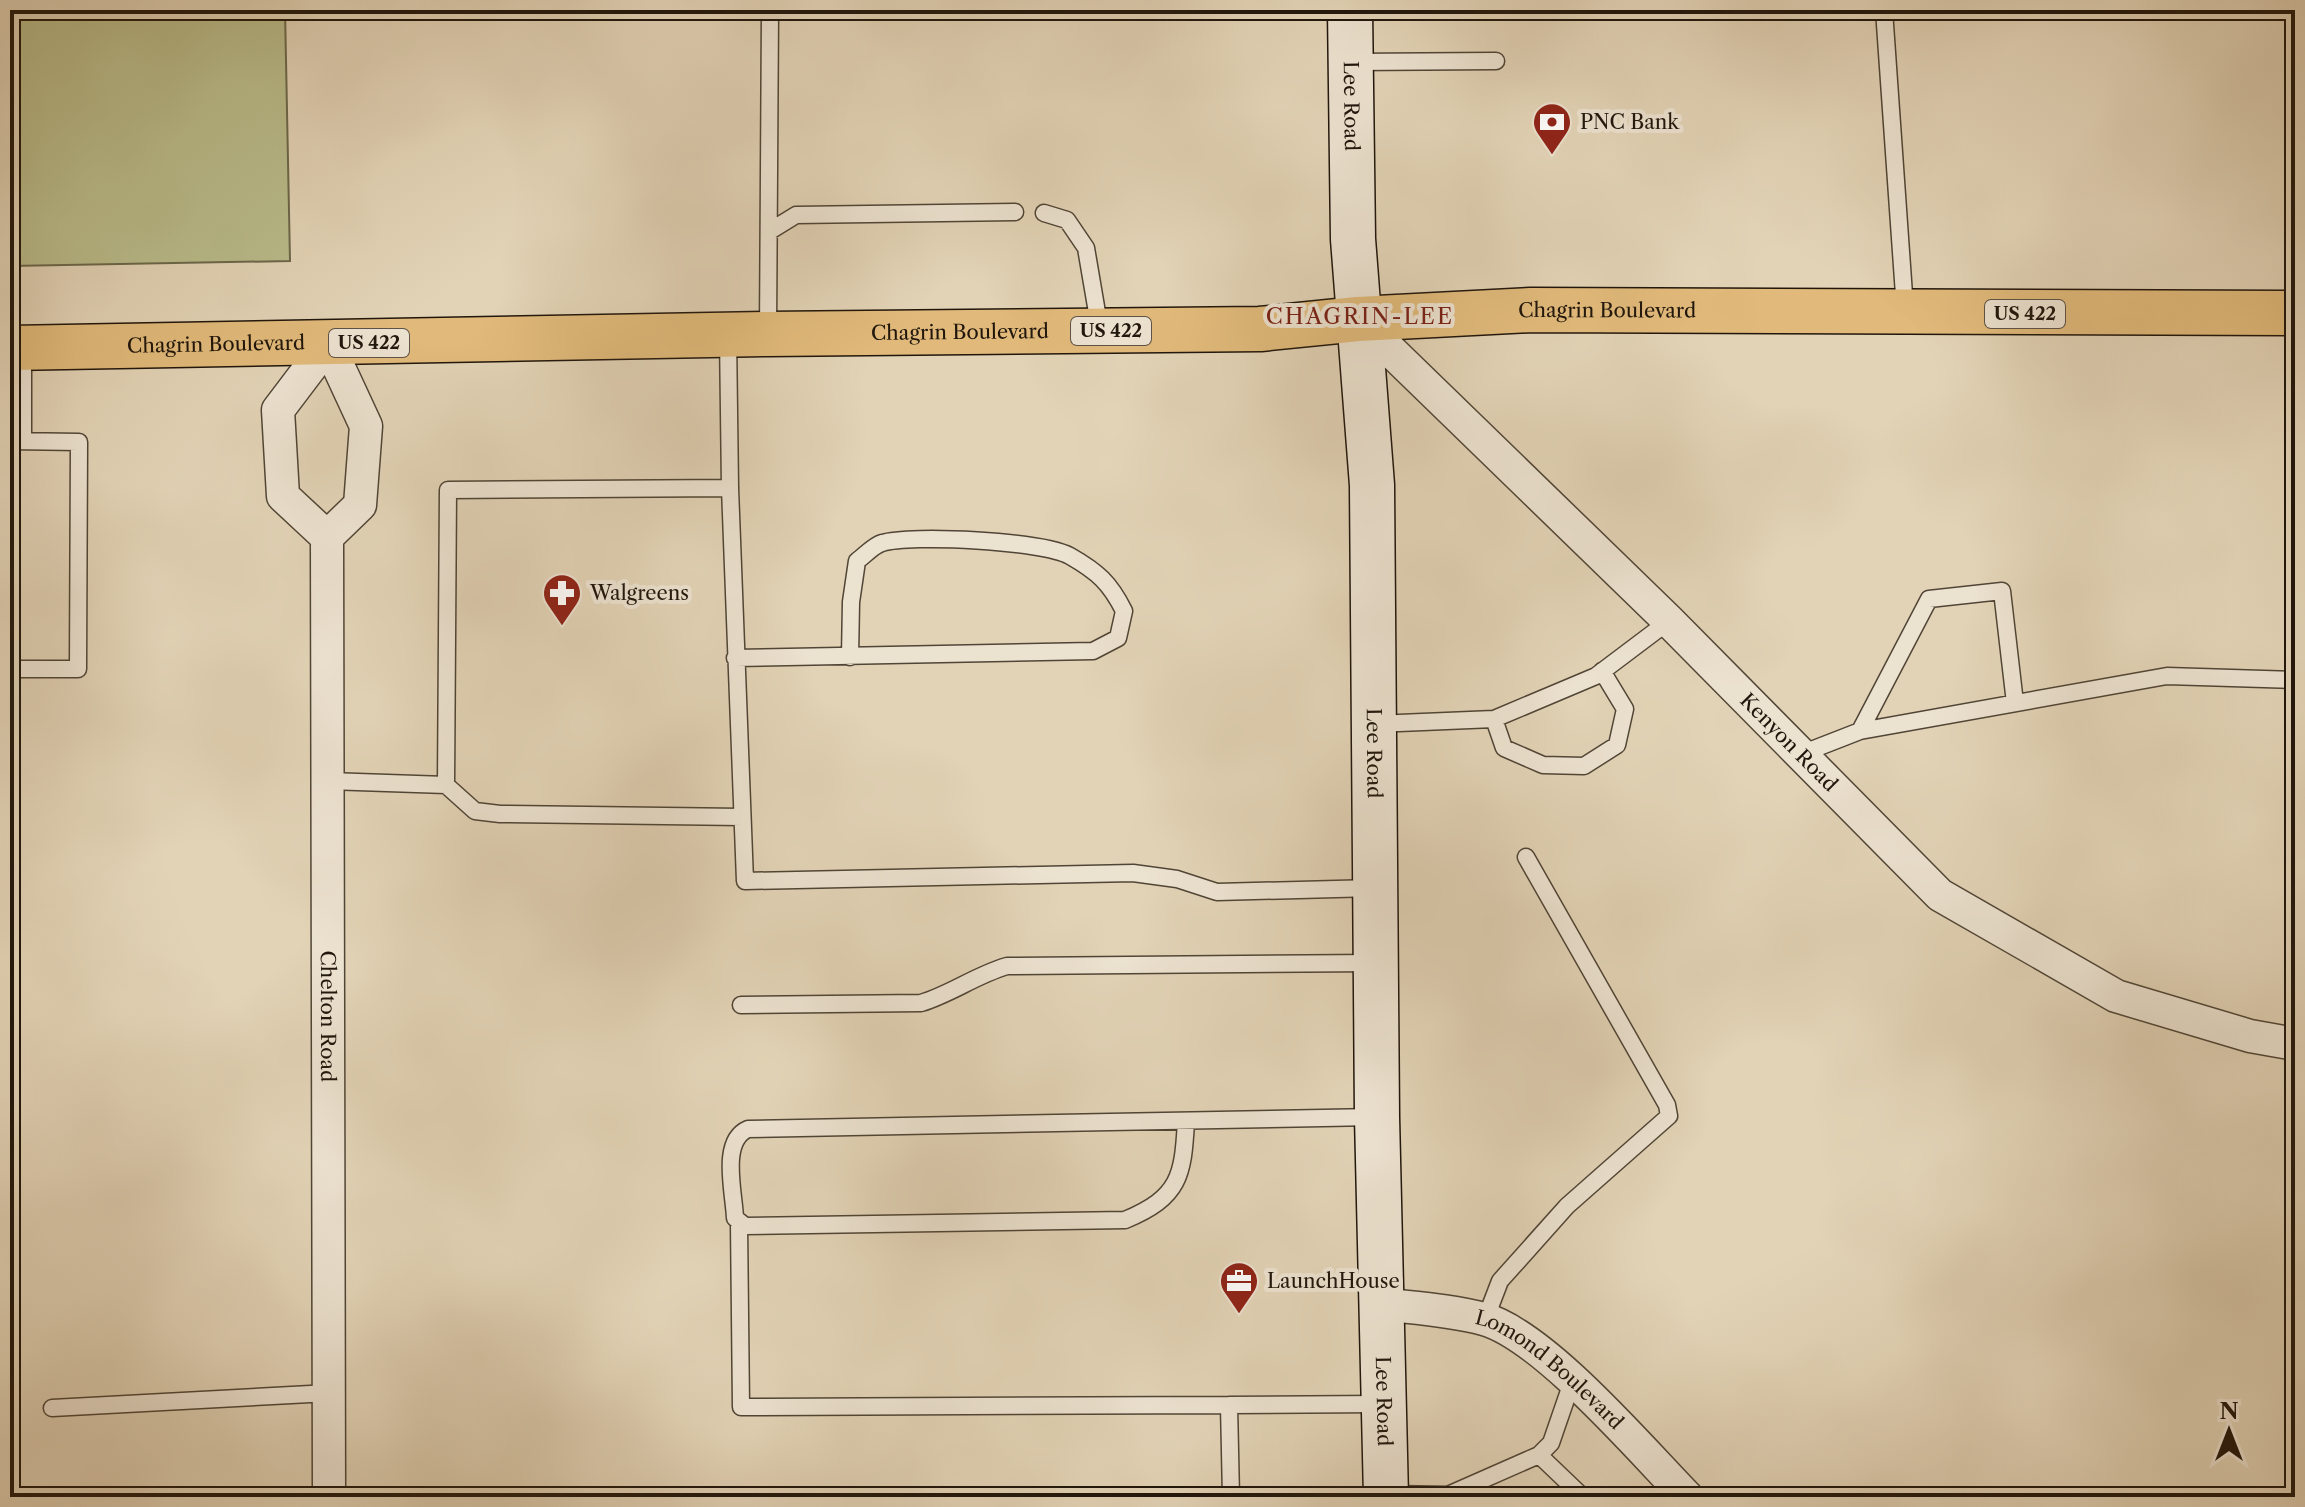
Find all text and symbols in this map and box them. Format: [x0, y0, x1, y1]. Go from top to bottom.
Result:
street label: Lee Road [1339, 61, 1364, 151]
bank icon: PNC Bank [1531, 101, 1573, 156]
place label: PNC Bank [1580, 110, 1680, 134]
street label: Chagrin Boulevard [1517, 298, 1696, 323]
road number: US 422 [1985, 300, 2065, 328]
district label: CHAGRIN-LEE [1266, 303, 1454, 330]
road number: US 422 [1071, 317, 1151, 345]
street label: Chagrin Boulevard [871, 319, 1049, 345]
road number: US 422 [329, 329, 409, 357]
street label: Chagrin Boulevard [127, 331, 305, 358]
pharmacy icon: Walgreens [541, 572, 583, 627]
place label: Walgreens [589, 581, 689, 605]
street label: Kenyon Road [1735, 688, 1843, 796]
street label: Lee Road [1362, 708, 1386, 799]
street label: Chelton Road [316, 950, 340, 1082]
office icon: LaunchHouse [1218, 1260, 1260, 1315]
place label: LaunchHouse [1267, 1269, 1400, 1293]
street label: Lomond Boulevard [1473, 1305, 1628, 1434]
street label: Lee Road [1371, 1356, 1397, 1447]
north arrow [2189, 1391, 2269, 1471]
text: N [2219, 1398, 2239, 1425]

